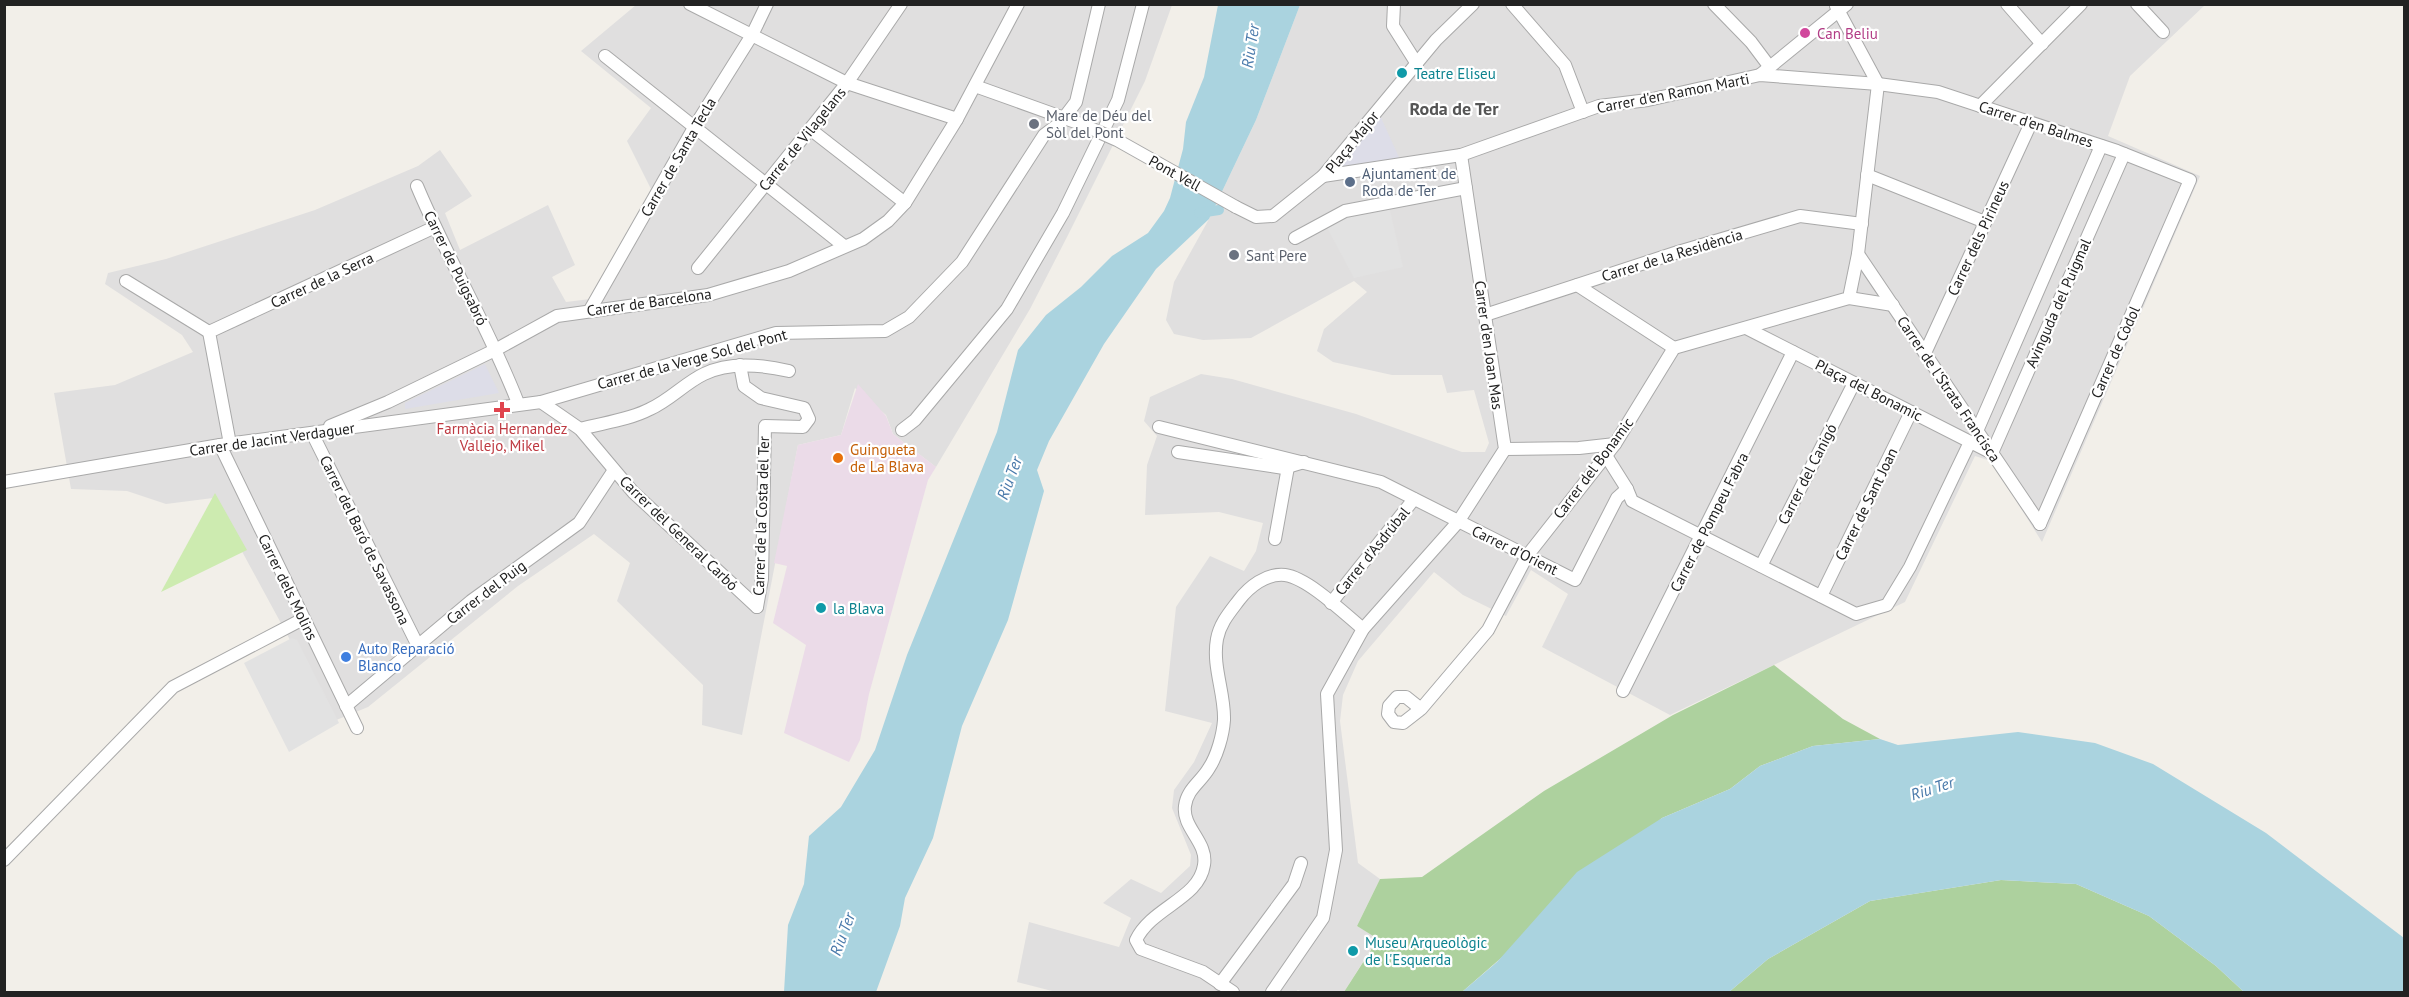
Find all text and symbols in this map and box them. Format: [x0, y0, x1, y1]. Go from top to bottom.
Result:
water label: Riu Ter [1237, 21, 1264, 69]
place label: Can Beliu [1817, 24, 1878, 43]
marker: Can Beliu [1798, 26, 1812, 40]
place label: Teatre Eliseu [1414, 64, 1496, 83]
marker: Teatre Eliseu [1395, 66, 1409, 80]
street label: Carrer d'en Ramon Marti [1595, 69, 1751, 117]
street label: Carrer de Vilagelans [754, 83, 850, 195]
street label: Carrer de Santa Tecla [636, 94, 720, 220]
district label: Roda de Ter [1410, 97, 1499, 120]
street label: Carrer d'en Balmes [1976, 97, 2096, 151]
place label: Mare de Déu del Sòl del Pont [1046, 106, 1152, 142]
street label: Plaça Major [1321, 107, 1383, 177]
marker: Mare de Déu del Sòl del Pont [1027, 117, 1041, 131]
street label: Pont Vell [1146, 151, 1205, 195]
place label: Ajuntament de Roda de Ter [1362, 164, 1456, 200]
marker: Ajuntament de Roda de Ter [1343, 175, 1357, 189]
street label: Carrer dels Pirineus [1943, 177, 2013, 299]
street label: Carrer de Puigsabró [420, 207, 492, 329]
street label: Carrer de la Residència [1599, 225, 1745, 285]
street label: Avinguda del Puigmal [2021, 235, 2095, 371]
place label: Sant Pere [1246, 246, 1307, 265]
street label: Carrer de la Serra [267, 248, 377, 312]
marker: Sant Pere [1227, 248, 1241, 262]
street label: Carrer d'en Joan Mas [1471, 279, 1507, 411]
street label: Carrer de Barcelona [585, 284, 713, 320]
street label: Carrer de Còdol [2086, 302, 2144, 401]
street label: Carrer de l'Strata Francisca [1893, 312, 2005, 466]
street label: Carrer de la Verge Sol del Pont [595, 325, 789, 393]
street label: Plaça del Bonamic [1812, 355, 1926, 425]
marker: Farmàcia Hernandez Vallejo, Mikel [495, 403, 509, 417]
street label: Carrer del Bonamic [1549, 413, 1637, 523]
street label: Carrer de Jacint Verdaguer [188, 418, 356, 460]
place label: Farmàcia Hernandez Vallejo, Mikel [436, 419, 568, 455]
street label: Carrer del Canigó [1773, 420, 1841, 528]
street label: Carrer de la Costa del Ter [749, 436, 773, 596]
place label: Guingueta de La Blava [850, 440, 924, 476]
street label: Carrer de Sant Joan [1830, 445, 1902, 563]
street label: Carrer de Pompeu Fabra [1666, 449, 1752, 595]
marker: Guingueta de La Blava [831, 451, 845, 465]
street label: Carrer del Baró de Savassona [316, 452, 414, 628]
water label: Riu Ter [992, 452, 1027, 502]
street label: Carrer del General Carbó [616, 472, 742, 594]
street label: Carrer d'Asdrúbal [1330, 502, 1414, 599]
street label: Carrer d'Orient [1469, 521, 1561, 579]
street label: Carrer dels Molins [254, 531, 322, 643]
street label: Carrer del Puig [442, 556, 530, 628]
place label: la Blava [833, 599, 884, 618]
marker: la Blava [814, 601, 828, 615]
place label: Auto Reparació Blanco [358, 639, 455, 675]
marker: Auto Reparació Blanco [339, 650, 353, 664]
water label: Riu Ter [1908, 771, 1958, 804]
water label: Riu Ter [825, 908, 860, 958]
place label: Museu Arqueològic de l'Esquerda [1365, 933, 1488, 969]
marker: Museu Arqueològic de l'Esquerda [1346, 944, 1360, 958]

